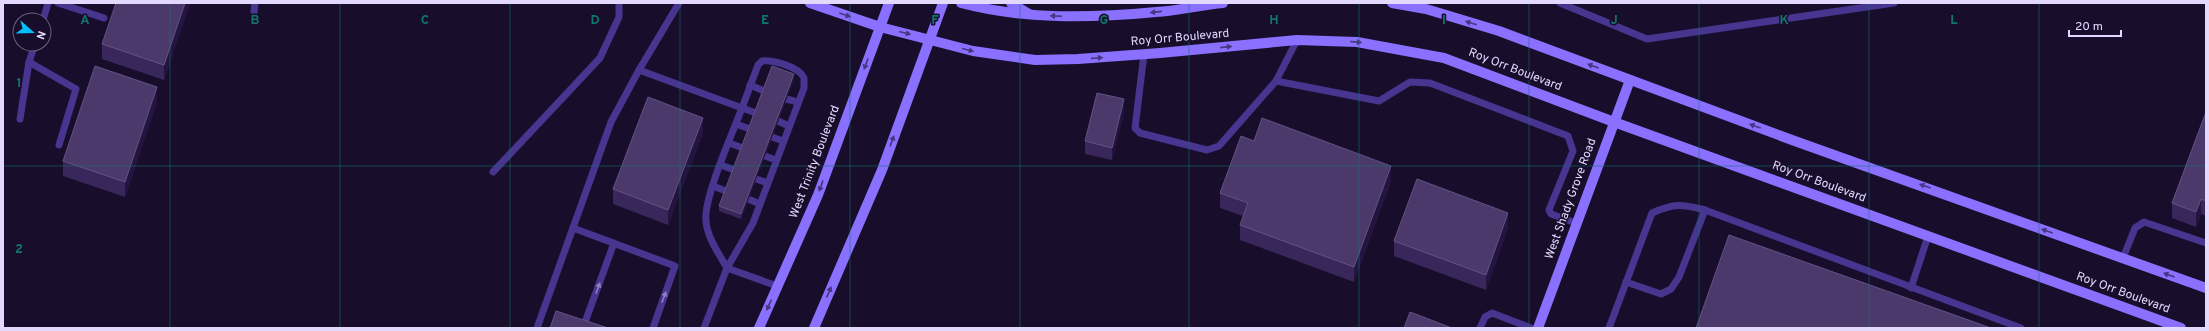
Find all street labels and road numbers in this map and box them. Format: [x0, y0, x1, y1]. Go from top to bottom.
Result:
street label: Roy Orr Boulevard [1130, 26, 1230, 50]
street label: Roy Orr Boulevard [1466, 45, 1564, 95]
street label: West Trinity Boulevard [786, 103, 844, 221]
street label: West Shady Grove Road [1542, 136, 1600, 262]
street label: Roy Orr Boulevard [1770, 158, 1868, 206]
street label: Roy Orr Boulevard [2074, 269, 2172, 317]

